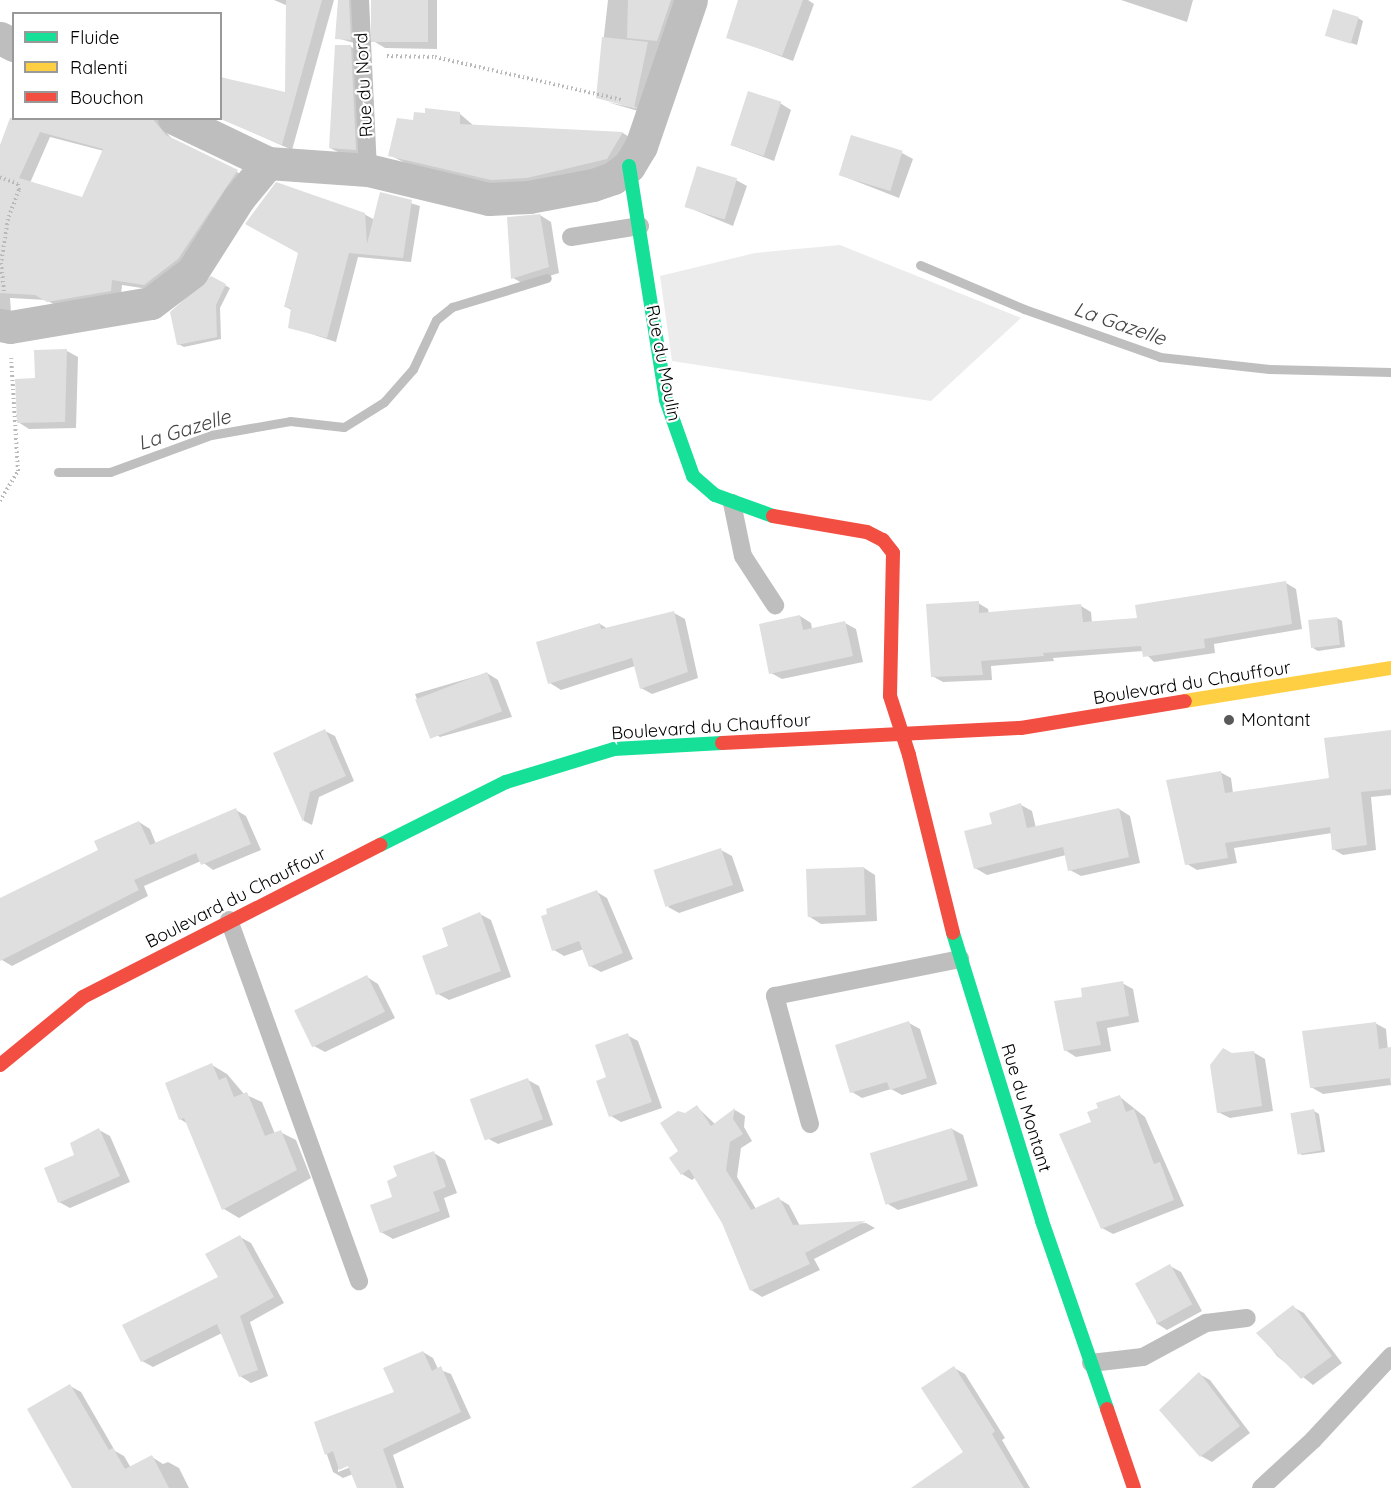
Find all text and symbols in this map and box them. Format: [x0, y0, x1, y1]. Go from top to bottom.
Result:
legend [12, 12, 222, 120]
text: Fluide [70, 26, 119, 49]
street label: Rue du Nord [350, 32, 378, 138]
text: Ralenti [70, 56, 128, 79]
text: Bouchon [70, 86, 144, 109]
water label: La Gazelle [1071, 296, 1169, 350]
street label: Rue du Moulin [641, 303, 685, 423]
water label: La Gazelle [135, 404, 233, 454]
street label: Boulevard du Chauffour [1092, 657, 1292, 709]
street label: Boulevard du Chauffour [611, 709, 811, 745]
place label: Montant [1241, 709, 1311, 731]
marker: Montant [1222, 713, 1236, 727]
street label: Boulevard du Chauffour [142, 843, 330, 953]
street label: Rue du Montant [996, 1041, 1056, 1175]

